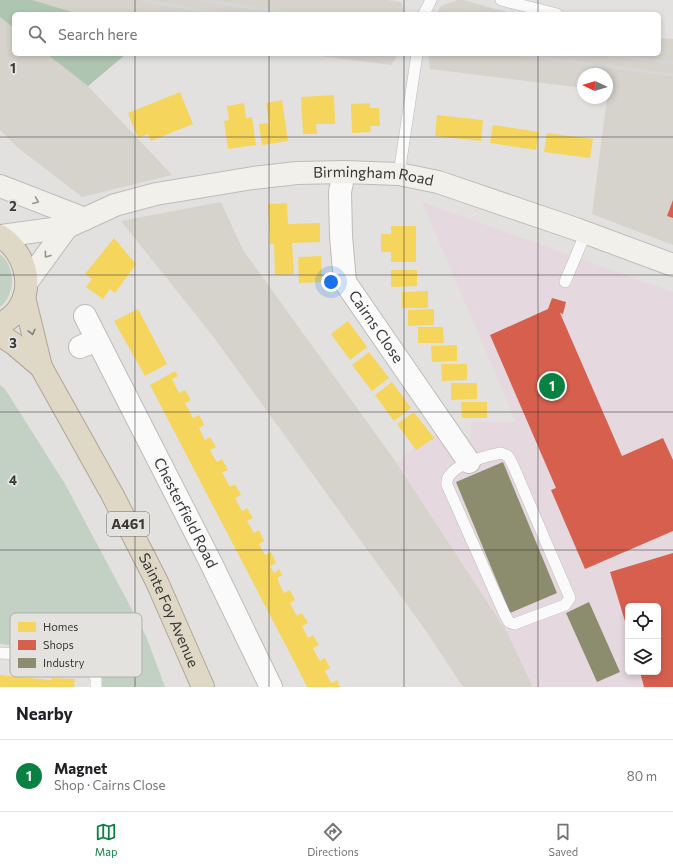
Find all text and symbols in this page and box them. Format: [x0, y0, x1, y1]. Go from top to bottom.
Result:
search box [12, 12, 661, 56]
icon: search [26, 23, 48, 45]
text: Search here [58, 25, 137, 43]
text: 1 [10, 60, 16, 76]
north arrow [577, 68, 613, 104]
street label: Birmingham Road [313, 162, 435, 189]
one-way arrow [33, 196, 40, 204]
text: 2 [9, 198, 17, 214]
one-way arrow [45, 250, 52, 257]
your location [321, 272, 341, 292]
street label: Cairns Close [345, 287, 408, 366]
one-way arrow [27, 329, 35, 335]
text: 3 [9, 335, 17, 351]
pin: 1 [539, 371, 565, 401]
street label: Chesterfield Road [151, 454, 222, 571]
text: 4 [9, 472, 17, 488]
road number: A461 [107, 512, 149, 536]
street label: Sainte Foy Avenue [136, 550, 203, 670]
map controls [625, 603, 661, 675]
button: locate [625, 603, 661, 639]
legend [10, 613, 142, 677]
text: Homes [43, 620, 78, 633]
text: Shops [43, 638, 74, 651]
button: layers [625, 639, 661, 675]
text: Industry [43, 656, 85, 669]
text: Nearby [16, 703, 73, 724]
text: Magnet [54, 759, 107, 777]
text: 1 [26, 768, 32, 784]
text: 80 m [627, 768, 657, 784]
text: Shop · Cairns Close [54, 777, 165, 793]
tab: Map [95, 821, 118, 858]
tab: Directions [307, 821, 359, 858]
tab: Saved [548, 821, 578, 858]

